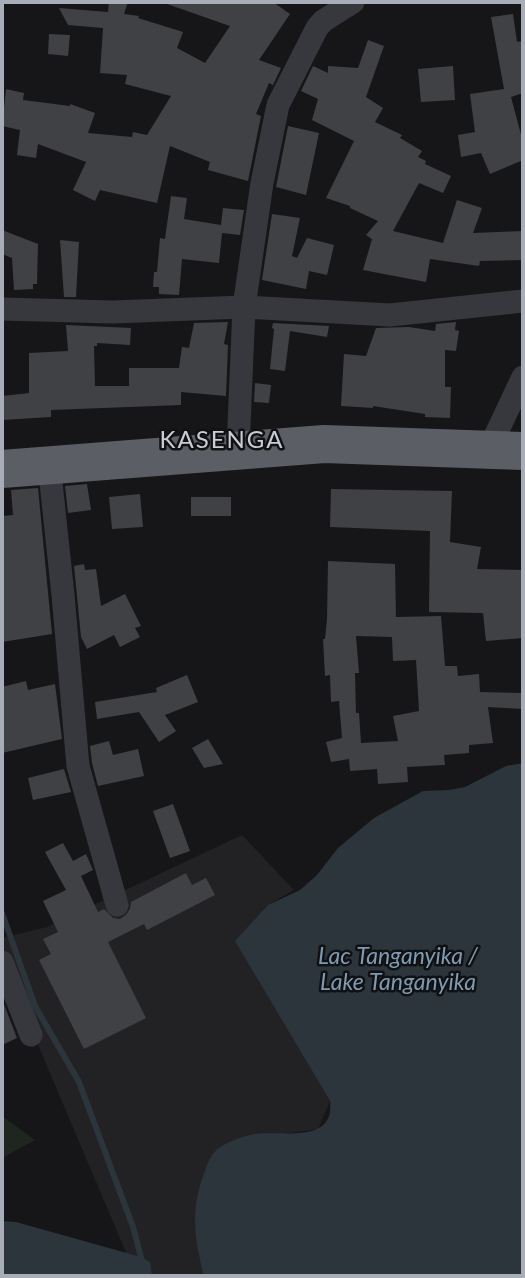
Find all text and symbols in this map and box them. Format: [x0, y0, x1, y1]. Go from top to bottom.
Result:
district label: KASENGA [160, 426, 284, 454]
water label: Lac Tanganyika / Lake Tanganyika [318, 943, 478, 997]

